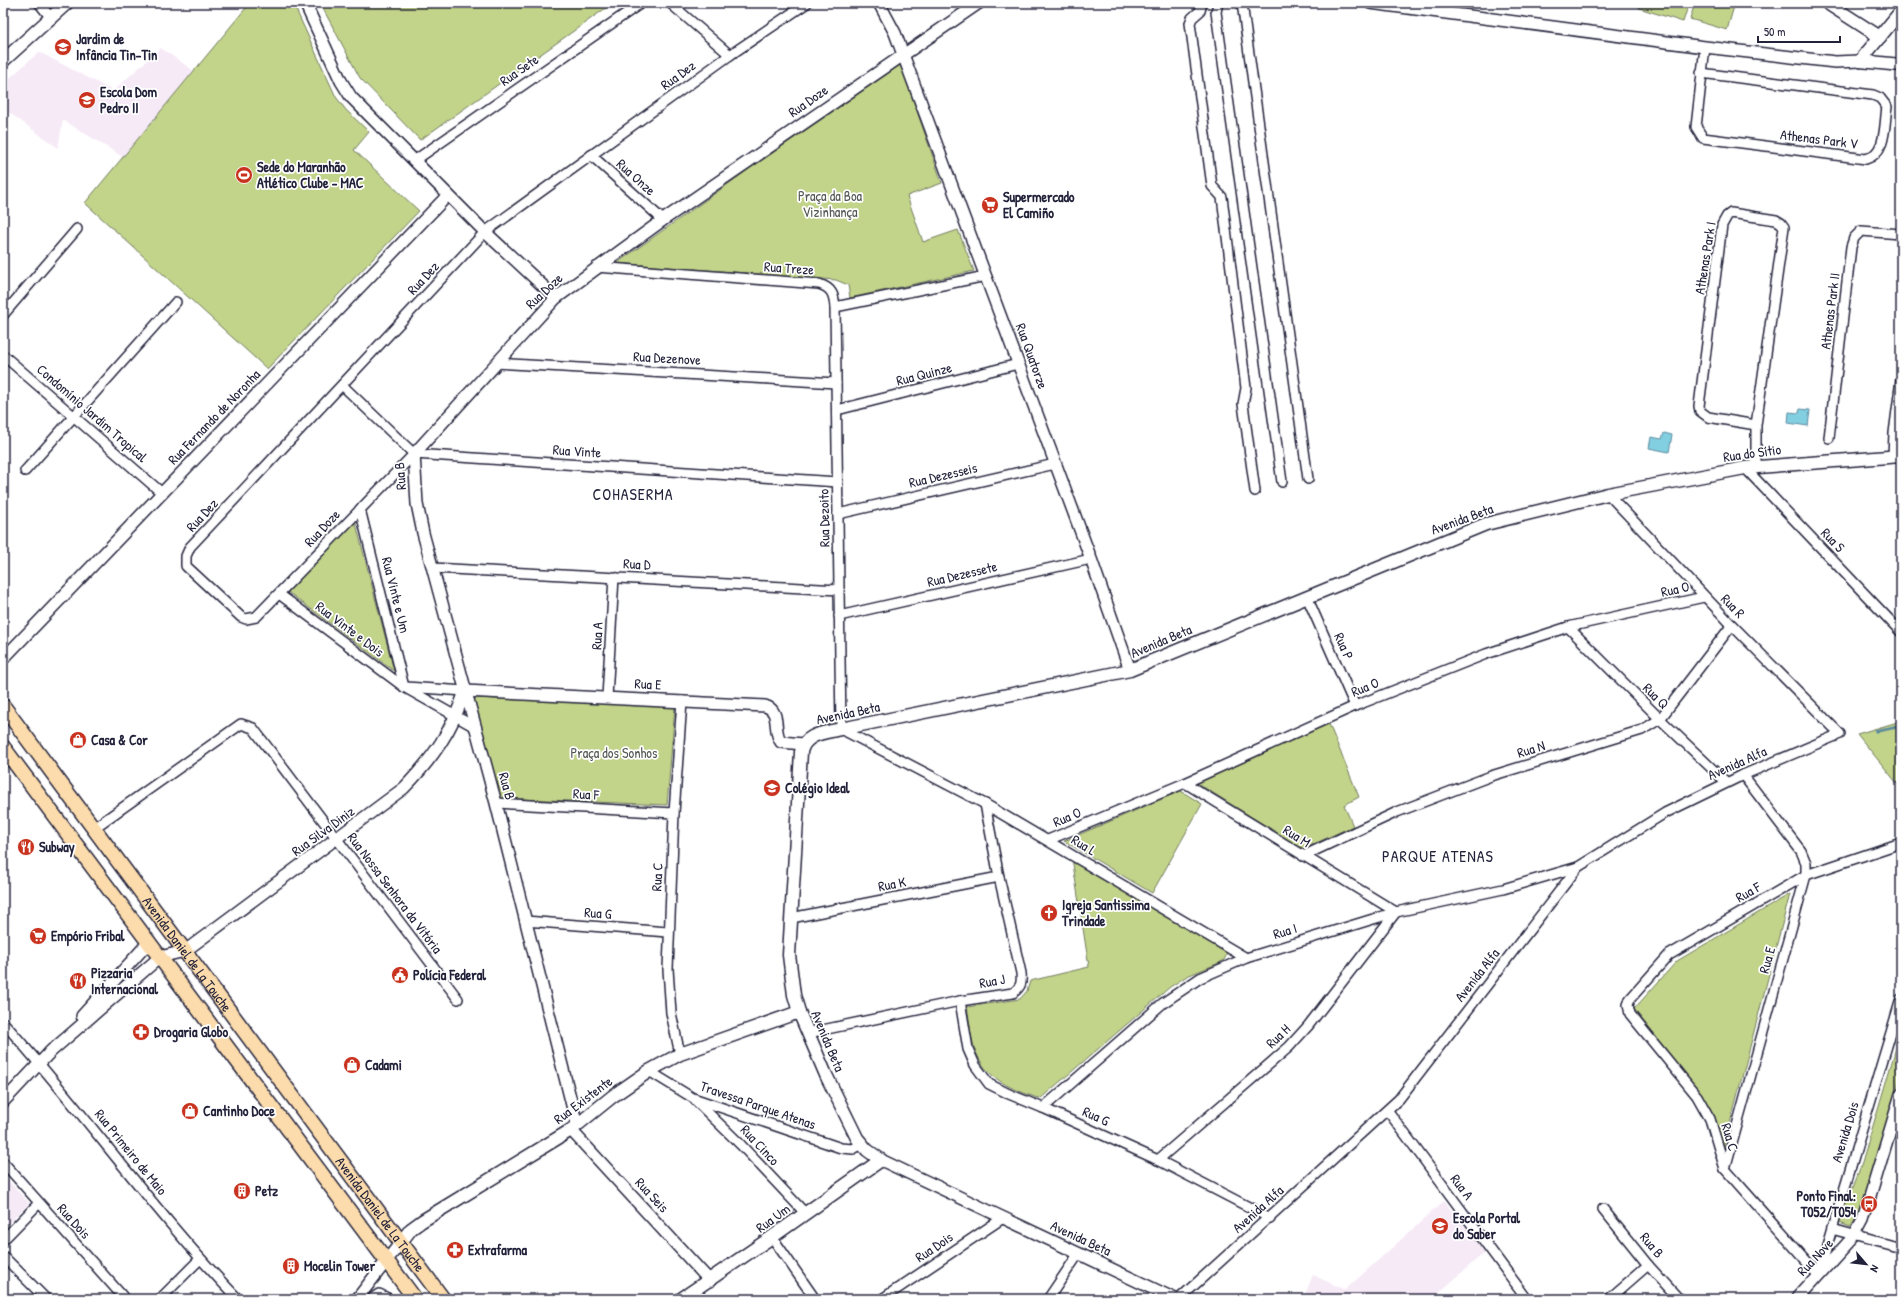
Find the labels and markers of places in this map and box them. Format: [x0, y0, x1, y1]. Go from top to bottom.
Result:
place label: Jardim de Infância Tin-Tin [76, 29, 157, 64]
school or university icon: Jardim de Infância Tin-Tin [53, 37, 73, 57]
place label: Escola Dom Pedro II [100, 82, 157, 117]
school or university icon: Escola Dom Pedro II [77, 90, 97, 110]
place label: Sede do Maranhão Atlético Clube - MAC [257, 157, 364, 192]
sports icon: Sede do Maranhão Atlético Clube - MAC [234, 165, 254, 185]
place label: Supermercado El Camiño [1003, 187, 1075, 222]
supermarket icon: Supermercado El Camiño [980, 195, 1000, 215]
shop icon: Casa & Cor [68, 730, 88, 750]
place label: Casa & Cor [91, 730, 148, 749]
school or university icon: Colégio Ideal [762, 778, 782, 798]
place label: Colégio Ideal [785, 778, 850, 799]
restaurant icon: Subway [16, 837, 36, 857]
place label: Subway [39, 837, 75, 858]
place label: Igreja Santissima Trindade [1061, 895, 1150, 930]
church icon: Igreja Santissima Trindade [1039, 903, 1059, 923]
supermarket icon: Empório Fribal [28, 926, 48, 946]
place label: Empório Fribal [51, 926, 125, 947]
place label: Pizzaria Internacional [91, 963, 158, 998]
public building icon: Polícia Federal [390, 965, 410, 985]
place label: Polícia Federal [413, 965, 486, 984]
restaurant icon: Pizzaria Internacional [68, 971, 88, 991]
pharmacy icon: Drogaria Globo [131, 1022, 151, 1042]
place label: Drogaria Globo [154, 1022, 228, 1043]
shop icon: Cadami [342, 1055, 362, 1075]
place label: Cadami [365, 1055, 402, 1074]
shop icon: Cantinho Doce [180, 1101, 200, 1121]
place label: Cantinho Doce [203, 1101, 275, 1120]
building icon: Petz [232, 1181, 252, 1201]
place label: Petz [255, 1181, 278, 1200]
place label: Ponto Final: T052/T054 [1796, 1186, 1857, 1221]
bus stop icon: Ponto Final: T052/T054 [1859, 1194, 1879, 1214]
place label: Escola Portal do Saber [1453, 1208, 1520, 1243]
school or university icon: Escola Portal do Saber [1430, 1216, 1450, 1236]
pharmacy icon: Extrafarma [445, 1240, 465, 1260]
place label: Extrafarma [468, 1240, 528, 1259]
building icon: Mocelin Tower [281, 1256, 301, 1276]
place label: Mocelin Tower [304, 1256, 376, 1275]

